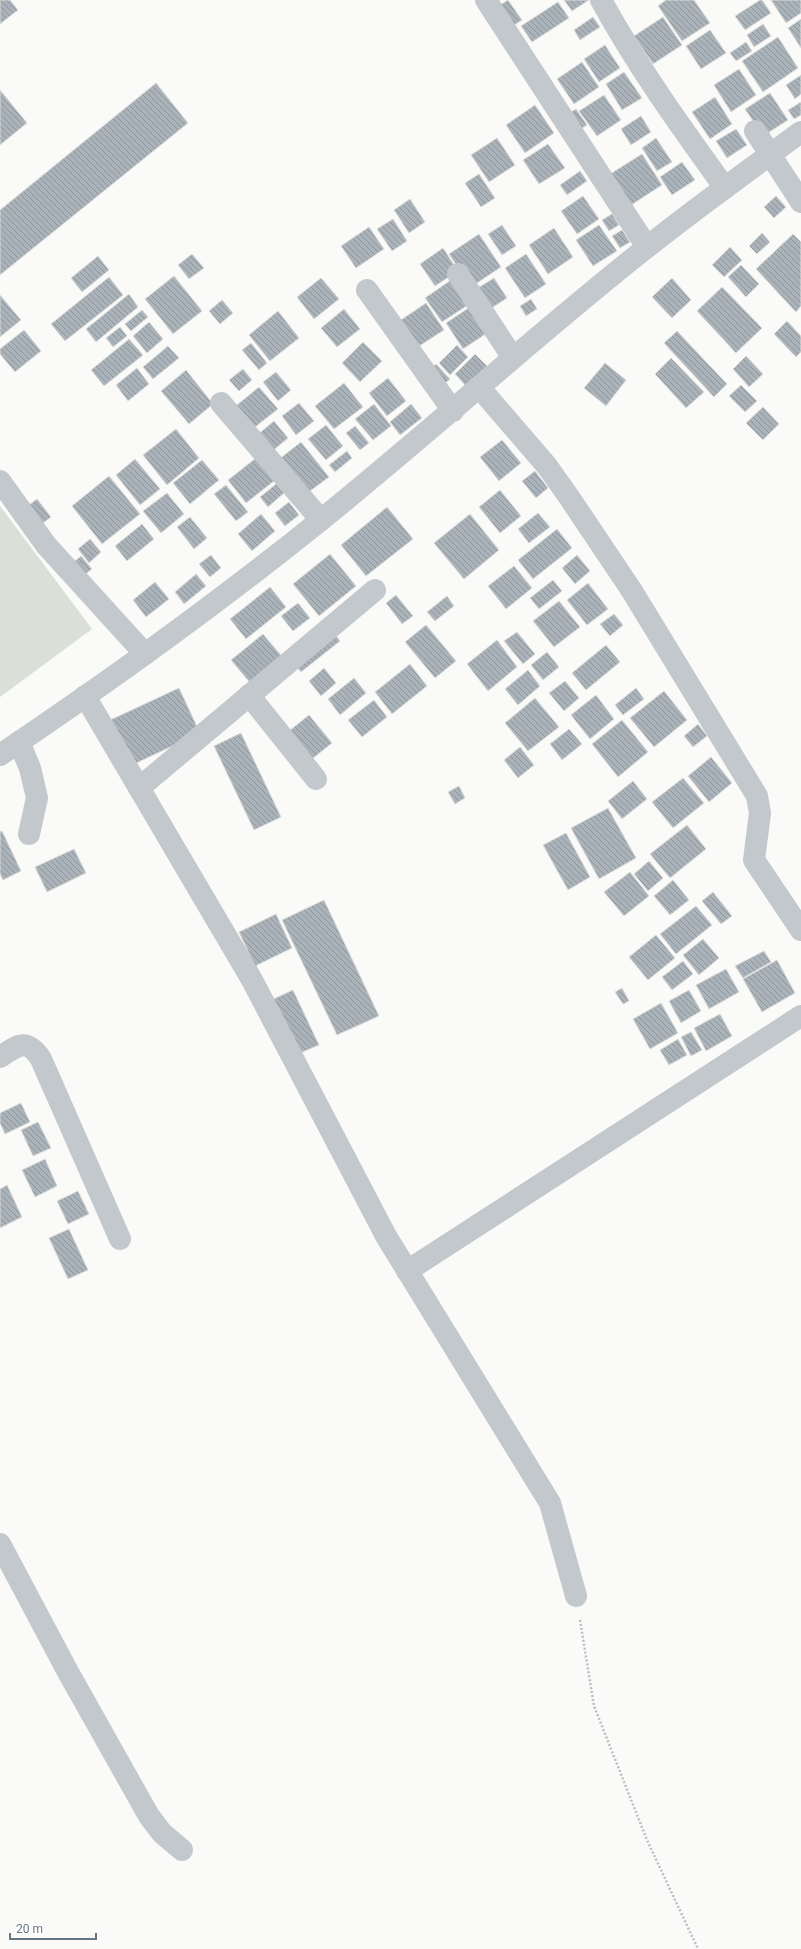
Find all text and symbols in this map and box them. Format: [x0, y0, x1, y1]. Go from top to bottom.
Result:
scale bar [10, 1915, 96, 1941]
text: 20 m [16, 1922, 43, 1936]

